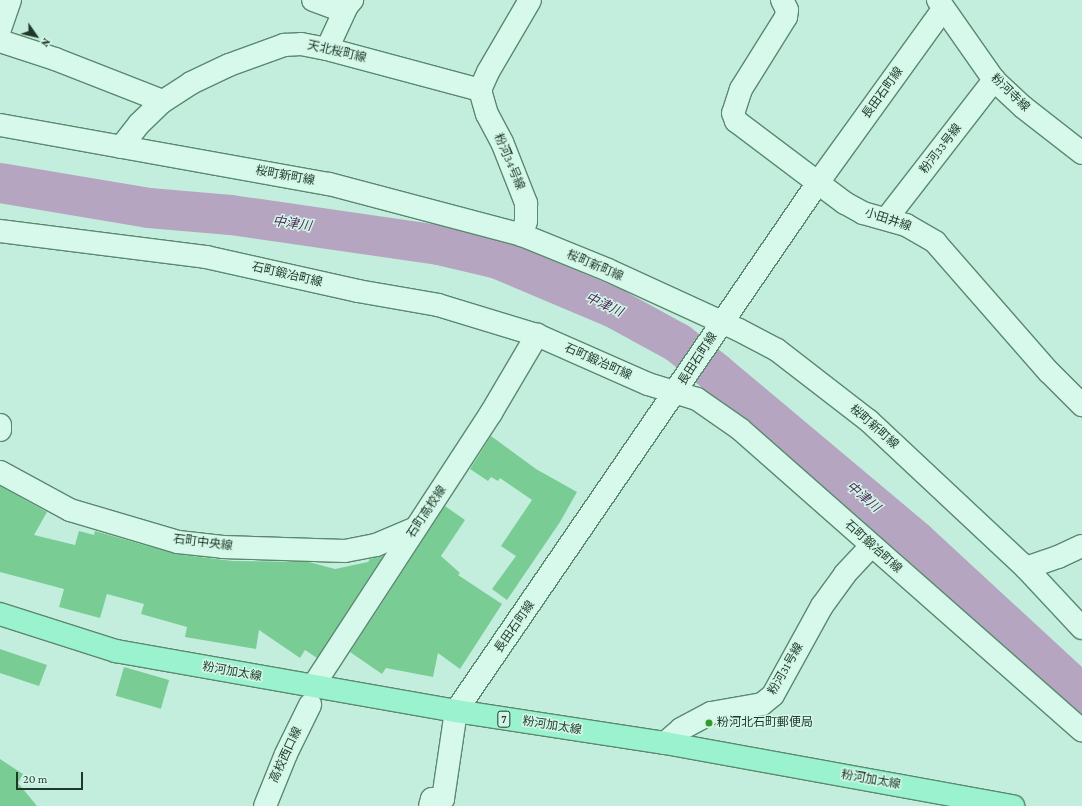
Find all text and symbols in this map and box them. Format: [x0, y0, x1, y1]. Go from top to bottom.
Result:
north arrow [16, 16, 56, 56]
text: N [39, 36, 53, 49]
street label: 天北桜町線 [306, 38, 368, 66]
street label: 長田石町線 [860, 64, 906, 122]
street label: 粉河寺線 [988, 71, 1032, 115]
street label: 粉河33号線 [917, 121, 965, 177]
street label: 粉河34号線 [491, 132, 527, 192]
street label: 桜町新町線 [254, 164, 316, 188]
street label: 小田井線 [863, 206, 913, 234]
water label: 中津川 [272, 214, 312, 234]
street label: 桜町新町線 [565, 248, 625, 284]
street label: 石町鍛冶町線 [250, 260, 324, 290]
water label: 中津川 [583, 290, 625, 320]
street label: 長田石町線 [676, 330, 720, 388]
street label: 石町鍛冶町線 [562, 341, 634, 383]
street label: 桜町新町線 [847, 402, 901, 452]
water label: 中津川 [843, 478, 883, 516]
street label: 石町高校線 [404, 483, 450, 541]
street label: 石町鍛冶町線 [841, 518, 905, 576]
street label: 石町中央線 [172, 532, 234, 554]
street label: 長田石町線 [492, 598, 538, 656]
street label: 粉河31号線 [765, 640, 807, 698]
street label: 粉河加太線 [201, 660, 263, 684]
road number: 7 [497, 710, 511, 728]
street label: 粉河加太線 [521, 714, 583, 738]
place label: 粉河北石町郵便局 [717, 716, 813, 730]
marker: 粉河北石町郵便局 [704, 718, 714, 728]
street label: 高校西口線 [267, 725, 305, 785]
scale bar [18, 764, 85, 790]
street label: 粉河加太線 [840, 768, 902, 792]
text: 20 m [23, 772, 47, 786]

